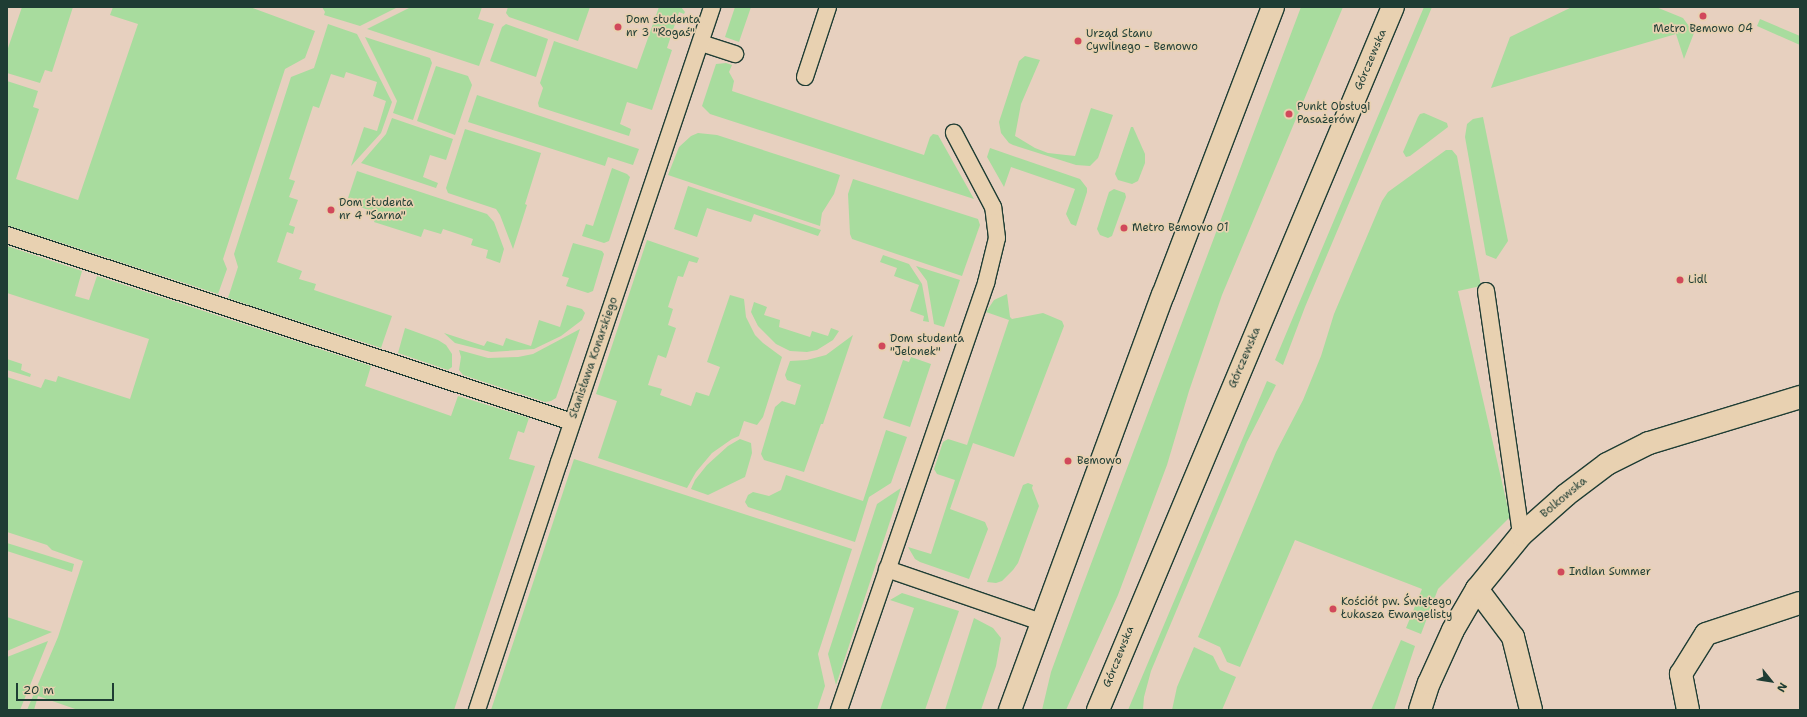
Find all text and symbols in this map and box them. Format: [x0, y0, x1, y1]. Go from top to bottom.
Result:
marker: Metro Bemowo 04 [1698, 11, 1708, 21]
place label: Dom studenta nr 3 "Rogaś" [626, 14, 700, 40]
marker: Dom studenta nr 3 "Rogaś" [613, 22, 623, 32]
place label: Metro Bemowo 04 [1653, 22, 1753, 36]
place label: Urząd Stanu Cywilnego - Bemowo [1086, 28, 1198, 54]
street label: Górczewska [1352, 28, 1390, 92]
marker: Urząd Stanu Cywilnego - Bemowo [1073, 36, 1083, 46]
place label: Punkt Obsługi Pasażerów [1297, 101, 1370, 127]
marker: Punkt Obsługi Pasażerów [1284, 109, 1294, 119]
place label: Dom studenta nr 4 "Sarna" [339, 197, 413, 223]
marker: Dom studenta nr 4 "Sarna" [326, 205, 336, 215]
place label: Metro Bemowo 01 [1132, 221, 1229, 235]
marker: Metro Bemowo 01 [1119, 223, 1129, 233]
place label: Lidl [1688, 273, 1707, 287]
marker: Lidl [1675, 275, 1685, 285]
street label: Stanisława Konarskiego [567, 296, 621, 420]
street label: Górczewska [1226, 326, 1264, 390]
place label: Dom studenta "Jelonek" [890, 333, 964, 359]
marker: Dom studenta "Jelonek" [877, 341, 887, 351]
place label: Bemowo [1077, 454, 1122, 468]
marker: Bemowo [1062, 455, 1074, 467]
street label: Bolkowska [1538, 475, 1590, 521]
place label: Indian Summer [1569, 565, 1651, 579]
marker: Indian Summer [1556, 567, 1566, 577]
place label: Kościół pw. Świętego Łukasza Ewangelisty [1341, 596, 1452, 622]
marker: Kościół pw. Świętego Łukasza Ewangelisty [1328, 604, 1338, 614]
street label: Górczewska [1101, 625, 1137, 689]
north arrow [1751, 661, 1791, 701]
scale bar [18, 675, 116, 701]
text: N [1773, 680, 1791, 695]
text: 20 m [23, 682, 54, 698]

